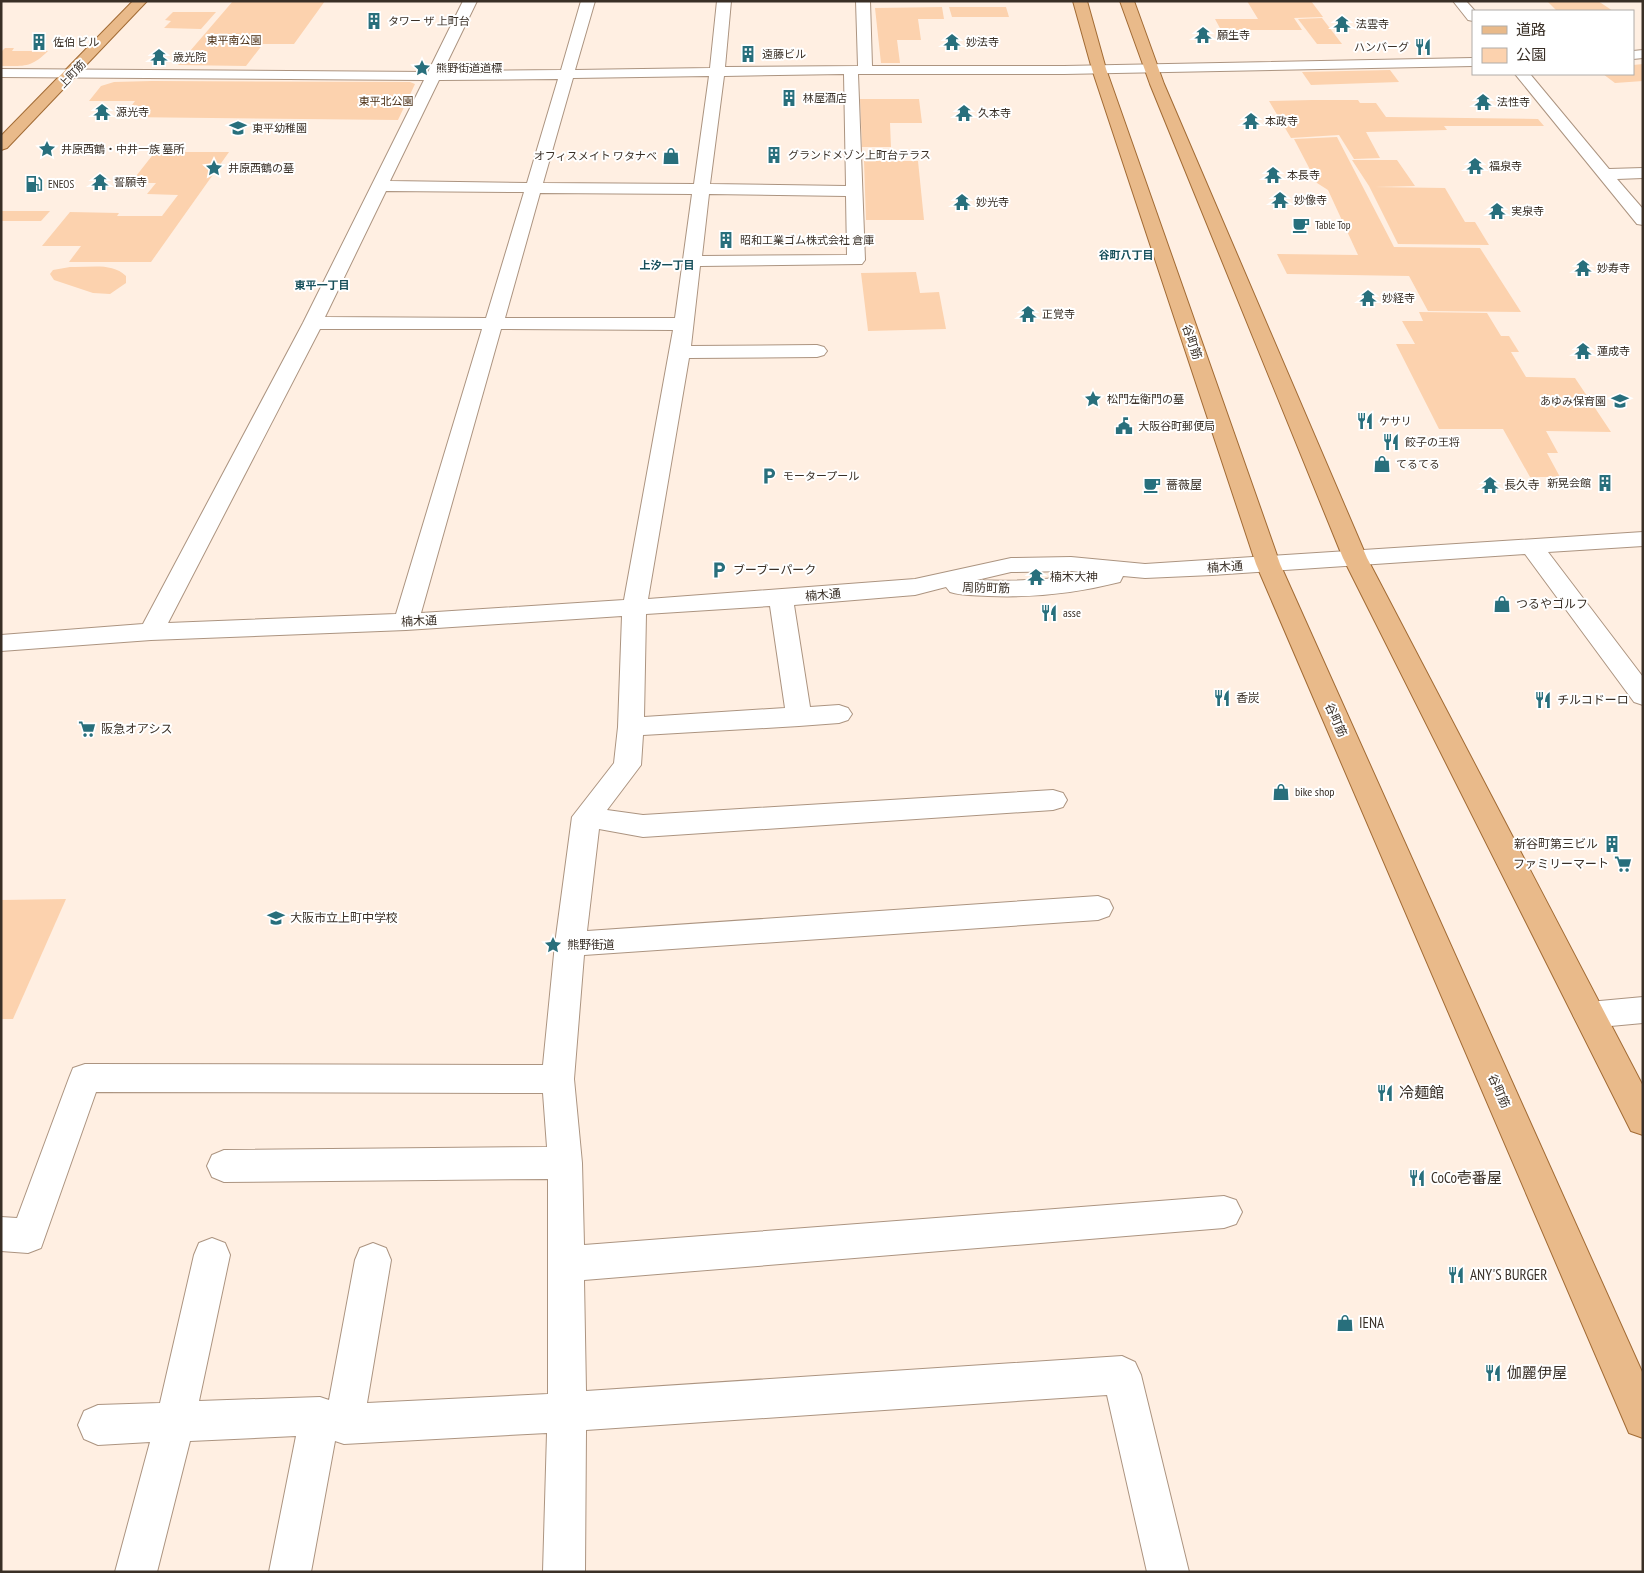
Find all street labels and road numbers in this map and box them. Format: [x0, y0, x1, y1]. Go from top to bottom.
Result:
street label: 上町筋 [56, 57, 88, 91]
street label: 谷町筋 [1180, 322, 1205, 361]
street label: 楠木通 [1206, 558, 1243, 575]
street label: 周防町筋 [962, 580, 1010, 595]
street label: 楠木通 [804, 585, 842, 604]
street label: 楠木通 [401, 612, 437, 629]
street label: 谷町筋 [1322, 700, 1351, 739]
street label: 谷町筋 [1485, 1071, 1514, 1110]

